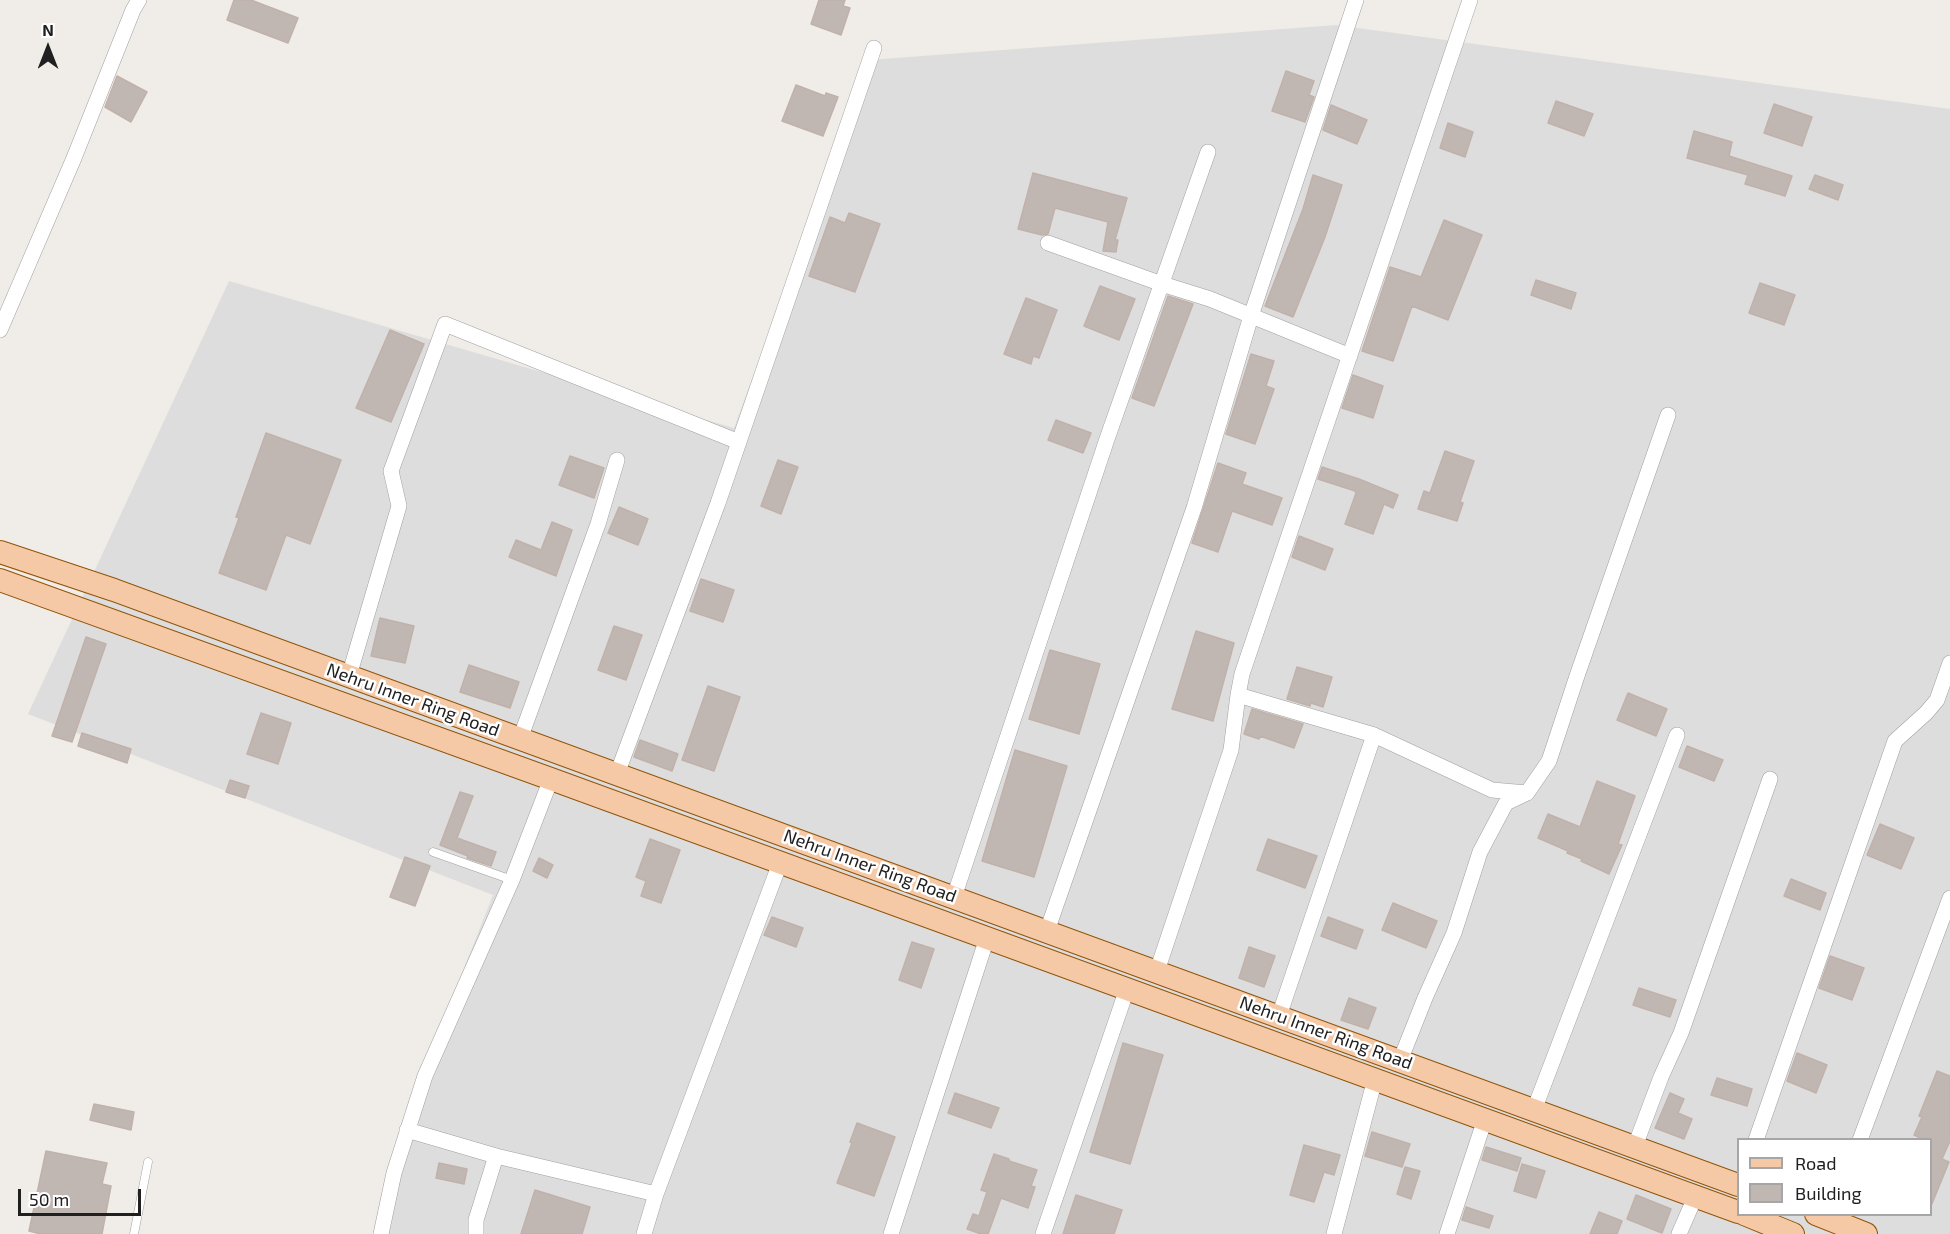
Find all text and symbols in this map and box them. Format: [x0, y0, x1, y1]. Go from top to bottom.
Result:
north arrow [18, 18, 78, 78]
text: N [42, 20, 54, 39]
street label: Nehru Inner Ring Road [324, 659, 502, 741]
street label: Nehru Inner Ring Road [781, 825, 959, 907]
street label: Nehru Inner Ring Road [1237, 992, 1415, 1074]
legend [1737, 1138, 1932, 1216]
text: Road [1795, 1152, 1836, 1174]
scale bar [21, 1177, 144, 1215]
text: Building [1795, 1182, 1862, 1204]
text: 50 m [29, 1188, 69, 1210]

